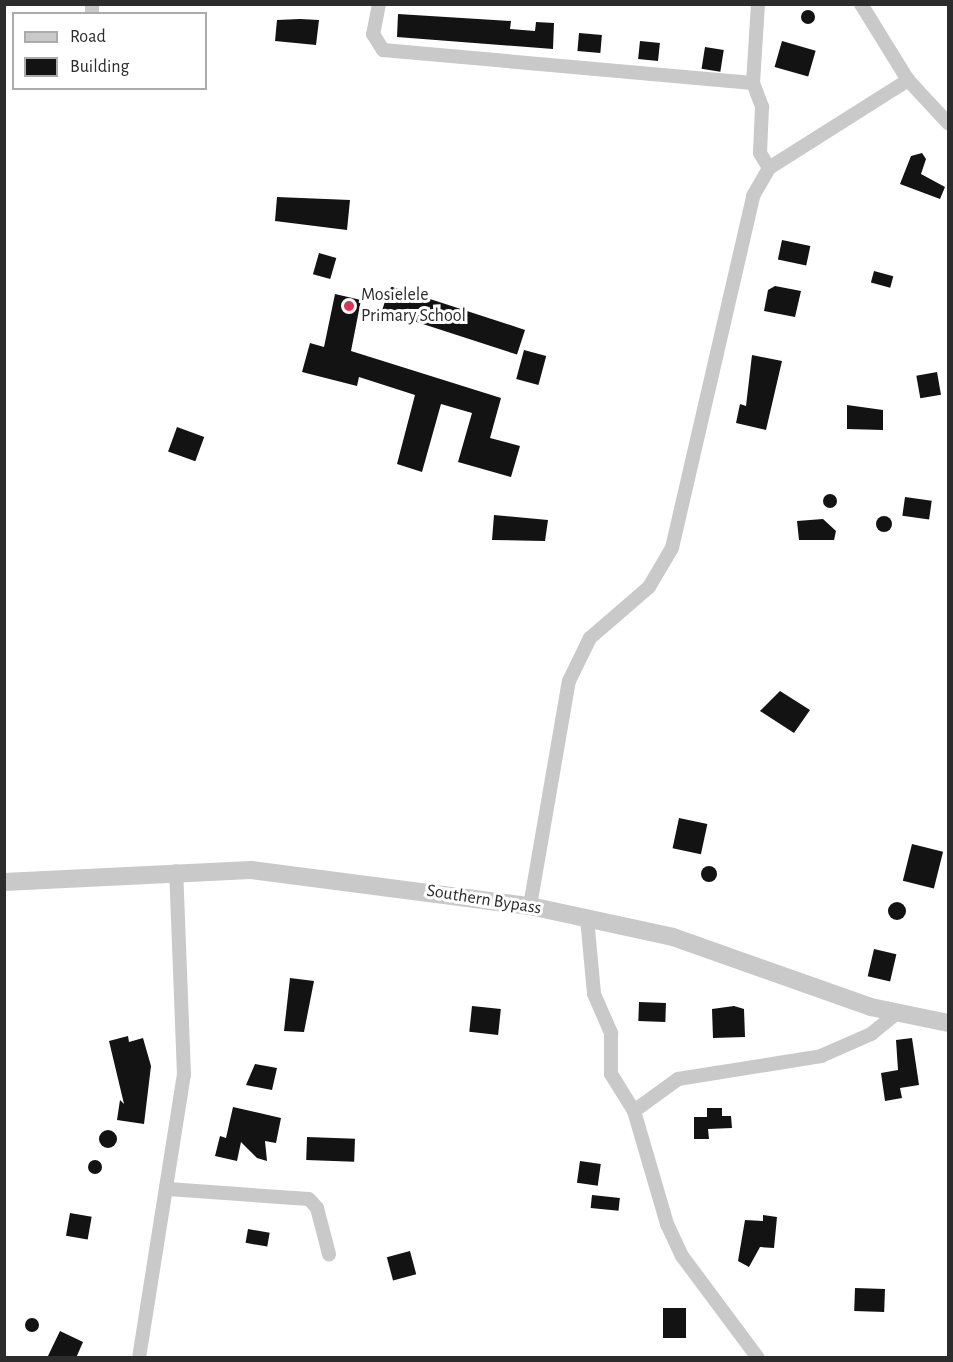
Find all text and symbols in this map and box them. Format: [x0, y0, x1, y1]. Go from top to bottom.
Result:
legend [12, 12, 207, 90]
text: Road [70, 28, 106, 46]
text: Building [70, 58, 129, 76]
place label: Mosielele Primary School [361, 285, 466, 328]
marker: Mosielele Primary School [342, 299, 356, 313]
street label: Southern Bypass [425, 880, 543, 920]

